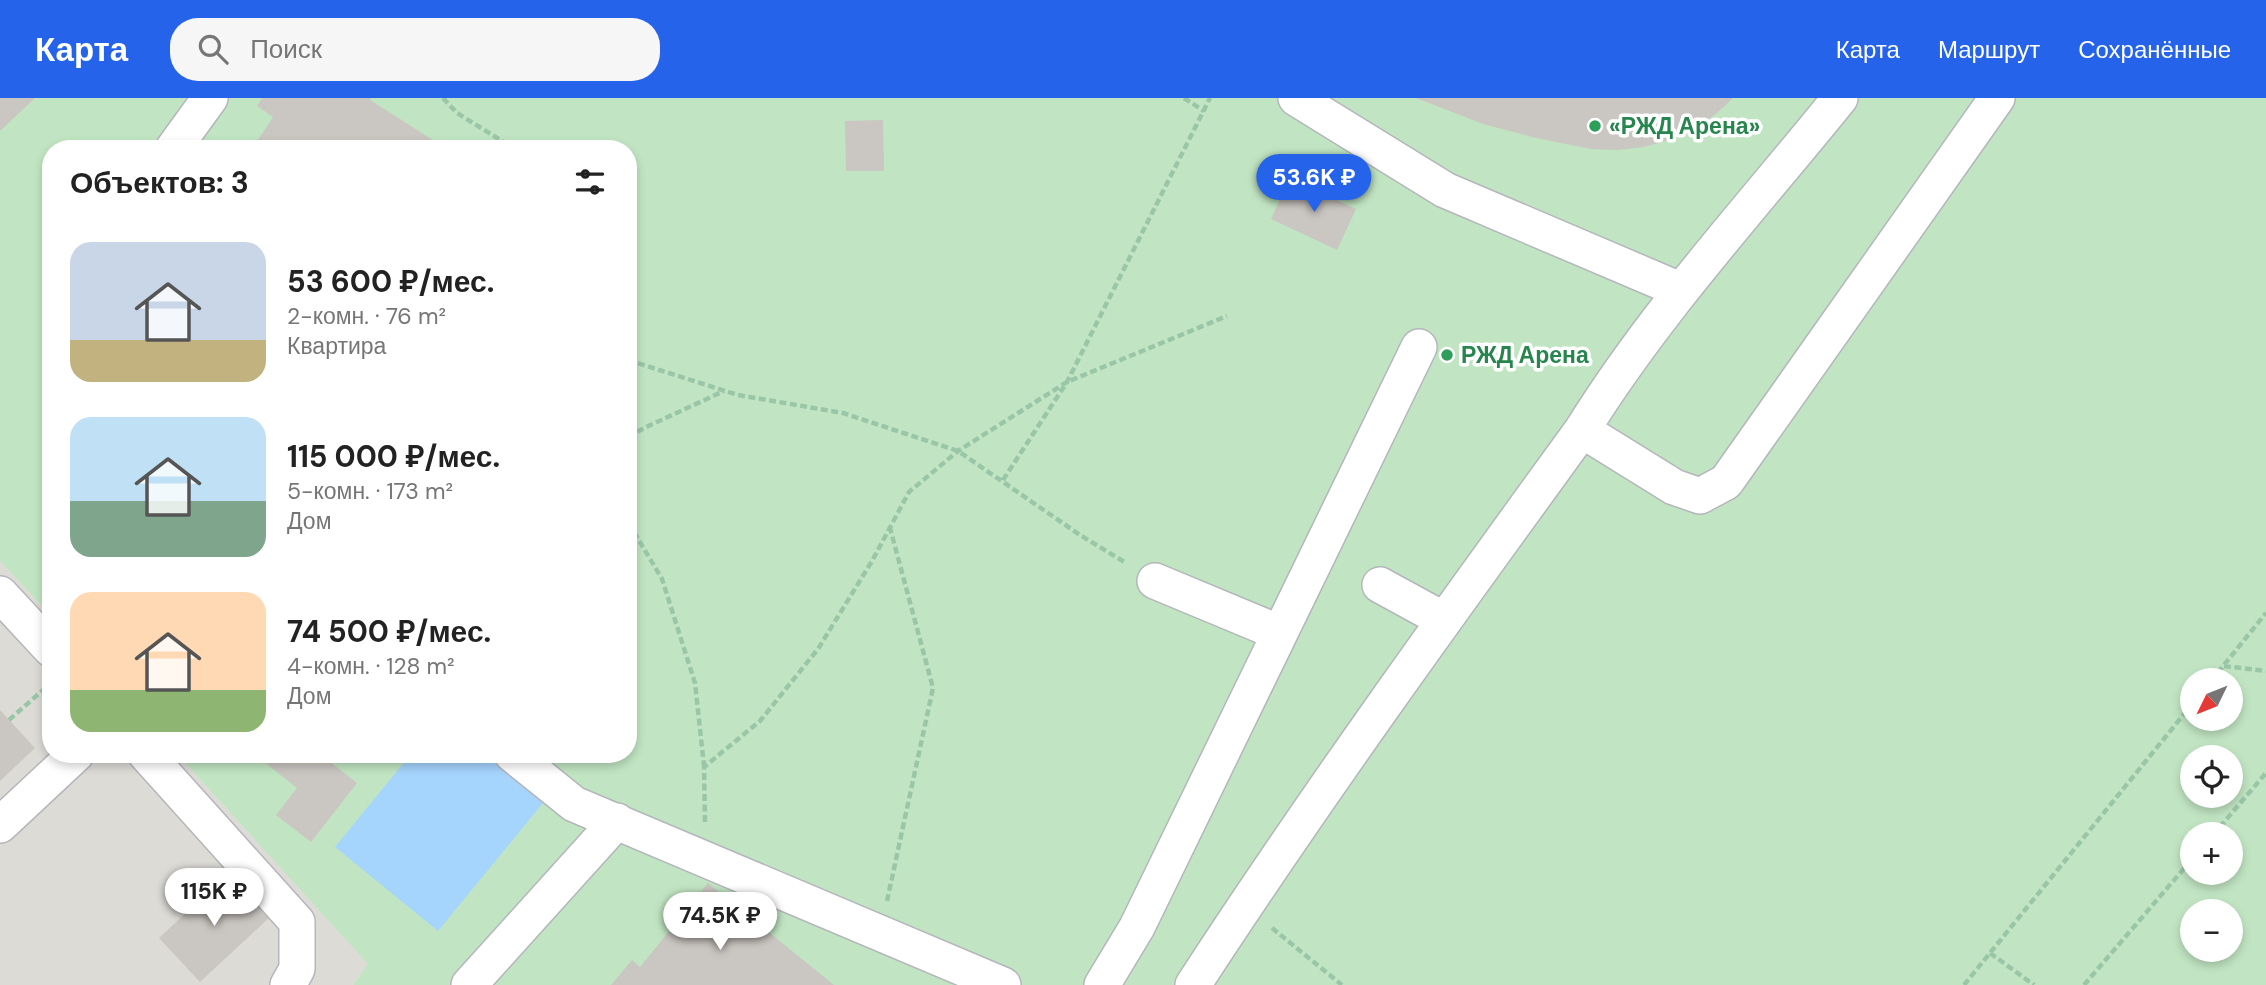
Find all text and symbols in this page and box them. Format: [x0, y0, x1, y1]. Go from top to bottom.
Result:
search box [170, 18, 660, 81]
text: Карта [35, 28, 128, 71]
icon: search [194, 30, 232, 68]
text: Поиск [250, 32, 322, 66]
text: Карта [1836, 34, 1900, 65]
text: Маршрут [1938, 34, 2040, 65]
text: Сохранённые [2078, 34, 2231, 65]
place label: «РЖД Арена» [1609, 111, 1760, 141]
marker: «РЖД Арена» [1587, 118, 1603, 134]
pin: 53.6K ₽ [1249, 155, 1379, 214]
text: 53.6K ₽ [1272, 162, 1356, 192]
text: Объектов: 3 [70, 163, 249, 202]
icon: filters [571, 163, 609, 201]
text: 53 600 ₽/мес. [287, 262, 494, 301]
icon: home [126, 270, 210, 354]
text: 2-комн. · 76 m² [287, 301, 446, 331]
text: Квартира [287, 331, 386, 361]
place label: РЖД Арена [1461, 340, 1589, 370]
marker: РЖД Арена [1439, 347, 1455, 363]
text: 115 000 ₽/мес. [287, 437, 500, 476]
icon: home [126, 445, 210, 529]
text: 5-комн. · 173 m² [287, 476, 453, 506]
text: Дом [287, 506, 331, 536]
text: 74 500 ₽/мес. [287, 612, 491, 651]
icon: home [126, 620, 210, 704]
text: 4-комн. · 128 m² [287, 651, 455, 681]
north arrow [2180, 668, 2244, 732]
map controls [2180, 668, 2243, 962]
text: Дом [287, 681, 331, 711]
button: locate [2180, 745, 2243, 808]
button: + [2180, 822, 2243, 885]
pin: 115K ₽ [157, 868, 271, 928]
text: 115K ₽ [181, 876, 247, 906]
pin: 74.5K ₽ [655, 892, 785, 952]
button: − [2180, 899, 2243, 962]
text: 74.5K ₽ [679, 900, 761, 930]

